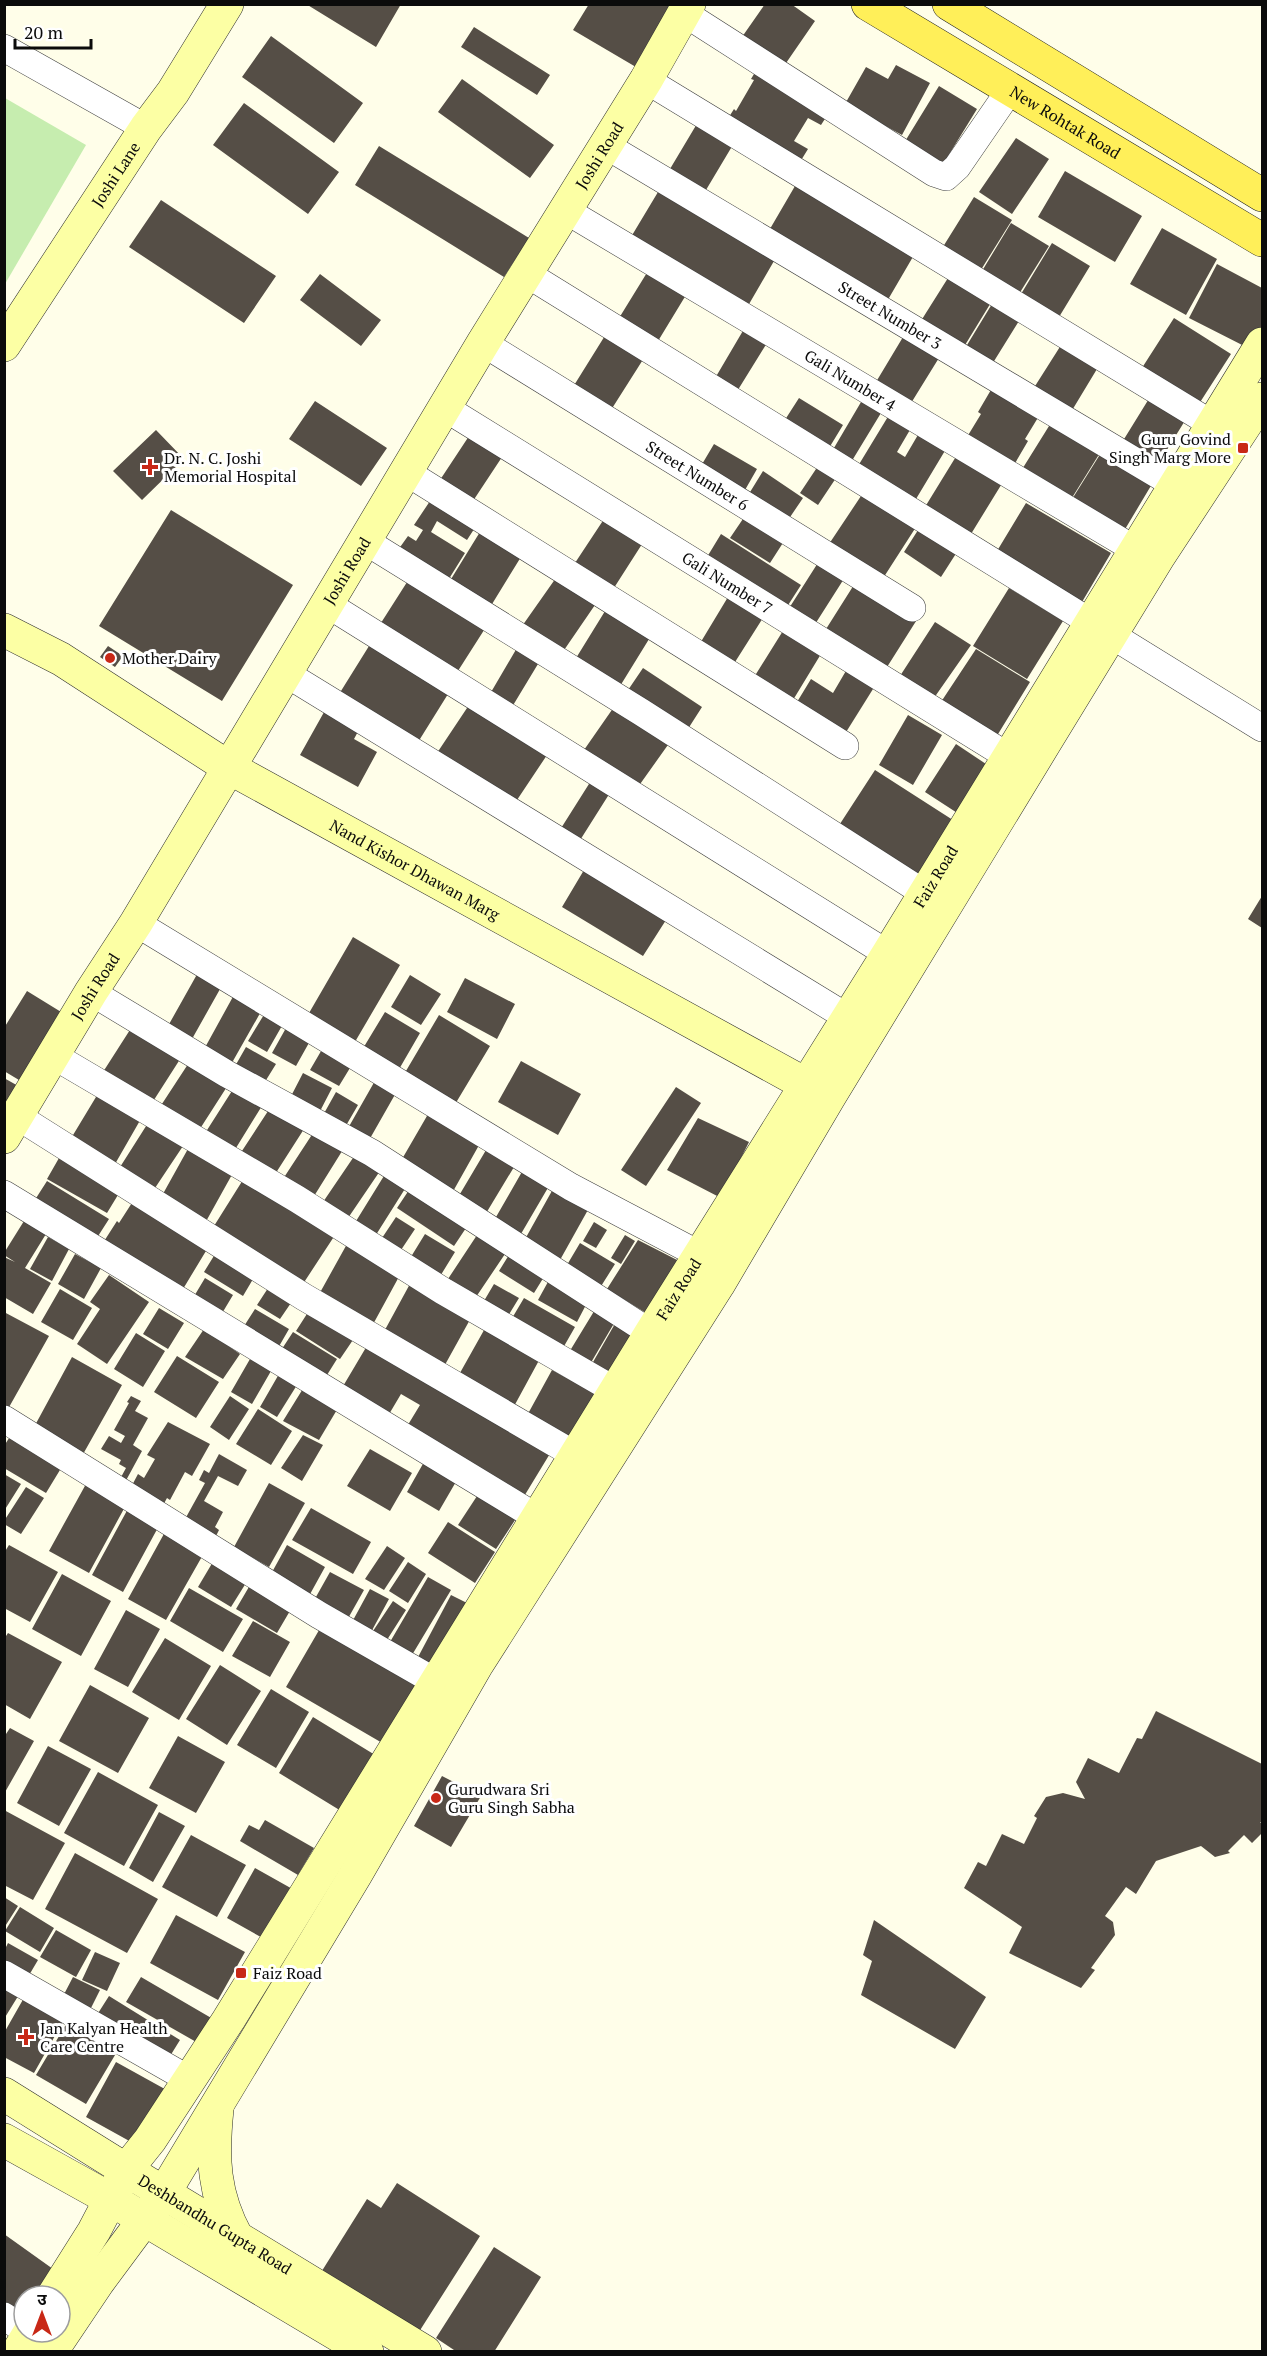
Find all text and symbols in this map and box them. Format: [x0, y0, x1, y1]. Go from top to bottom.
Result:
scale bar [15, 12, 92, 50]
text: 20 m [24, 20, 64, 44]
street label: New Rohtak Road [1006, 81, 1125, 164]
street label: Joshi Road [570, 118, 628, 193]
street label: Joshi Lane [86, 137, 145, 211]
street label: Street Number 3 [834, 276, 946, 354]
street label: Gali Number 4 [800, 344, 900, 416]
place label: Guru Govind Singh Marg More [1109, 428, 1231, 468]
street label: Street Number 6 [642, 435, 753, 516]
marker: Guru Govind Singh Marg More [1236, 441, 1250, 455]
place label: Dr. N. C. Joshi Memorial Hospital [164, 447, 297, 487]
marker: Dr. N. C. Joshi Memorial Hospital [141, 458, 159, 476]
street label: Joshi Road [318, 533, 376, 609]
street label: Gali Number 7 [678, 546, 777, 619]
place label: Mother Dairy [122, 647, 218, 669]
marker: Mother Dairy [103, 651, 117, 665]
street label: Nand Kishor Dhawan Marg [326, 814, 504, 926]
street label: Faiz Road [908, 841, 963, 912]
street label: Joshi Road [66, 949, 125, 1024]
street label: Faiz Road [651, 1254, 706, 1324]
place label: Gurudwara Sri Guru Singh Sabha [448, 1778, 575, 1818]
marker: Gurudwara Sri Guru Singh Sabha [429, 1791, 443, 1805]
place label: Faiz Road [253, 1962, 322, 1984]
marker: Faiz Road [234, 1966, 248, 1980]
place label: Jan Kalyan Health Care Centre [40, 2017, 168, 2057]
marker: Jan Kalyan Health Care Centre [17, 2028, 35, 2046]
street label: Deshbandhu Gupta Road [134, 2169, 296, 2279]
north arrow [12, 2284, 72, 2344]
text: उ [37, 2288, 47, 2310]

